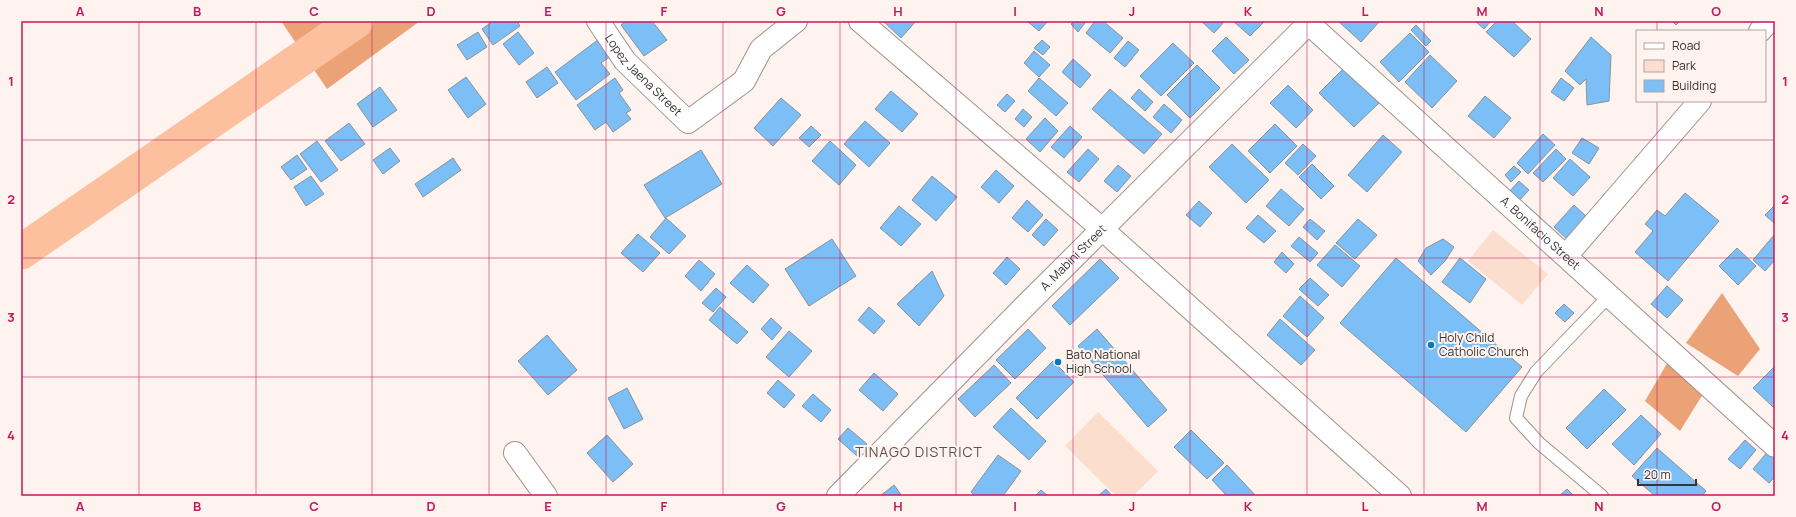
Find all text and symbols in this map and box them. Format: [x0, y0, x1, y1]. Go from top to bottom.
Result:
text: A [76, 2, 85, 20]
text: B [193, 2, 201, 20]
text: C [309, 2, 319, 20]
text: D [426, 2, 436, 20]
text: E [544, 2, 552, 20]
text: F [661, 2, 668, 20]
text: G [776, 2, 786, 20]
text: H [893, 2, 903, 20]
text: I [1013, 2, 1017, 20]
text: J [1129, 2, 1135, 20]
text: K [1244, 2, 1253, 20]
text: L [1362, 2, 1369, 20]
text: M [1476, 2, 1488, 20]
text: N [1594, 2, 1604, 20]
text: O [1711, 2, 1721, 20]
legend [1636, 30, 1766, 102]
street label: Lopez Jaena Street [601, 31, 686, 120]
text: Road [1672, 37, 1700, 54]
text: Park [1672, 57, 1697, 74]
text: 1 [8, 72, 14, 90]
text: 1 [1782, 72, 1788, 90]
text: Building [1672, 77, 1716, 94]
text: 2 [7, 190, 15, 208]
text: 2 [1781, 190, 1789, 208]
street label: A. Bonifacio Street [1497, 192, 1584, 274]
street label: A. Mabini Street [1036, 220, 1110, 294]
text: 3 [7, 308, 15, 326]
text: 3 [1781, 308, 1789, 326]
place label: Holy Child Catholic Church [1439, 329, 1529, 360]
marker: Holy Child Catholic Church [1426, 340, 1436, 350]
place label: Bato National High School [1066, 346, 1140, 377]
marker: Bato National High School [1053, 357, 1063, 367]
text: 4 [7, 426, 15, 444]
text: 4 [1781, 426, 1789, 444]
district label: TINAGO DISTRICT [855, 442, 983, 461]
scale bar [1638, 461, 1696, 487]
text: 20 m [1644, 466, 1671, 483]
text: A [76, 497, 85, 515]
text: B [193, 497, 201, 515]
text: C [309, 497, 319, 515]
text: D [426, 497, 436, 515]
text: E [544, 497, 552, 515]
text: F [661, 497, 668, 515]
text: G [776, 497, 786, 515]
text: H [893, 497, 903, 515]
text: I [1013, 497, 1017, 515]
text: J [1129, 497, 1135, 515]
text: K [1244, 497, 1253, 515]
text: L [1362, 497, 1369, 515]
text: M [1476, 497, 1488, 515]
text: N [1594, 497, 1604, 515]
text: O [1711, 497, 1721, 515]

